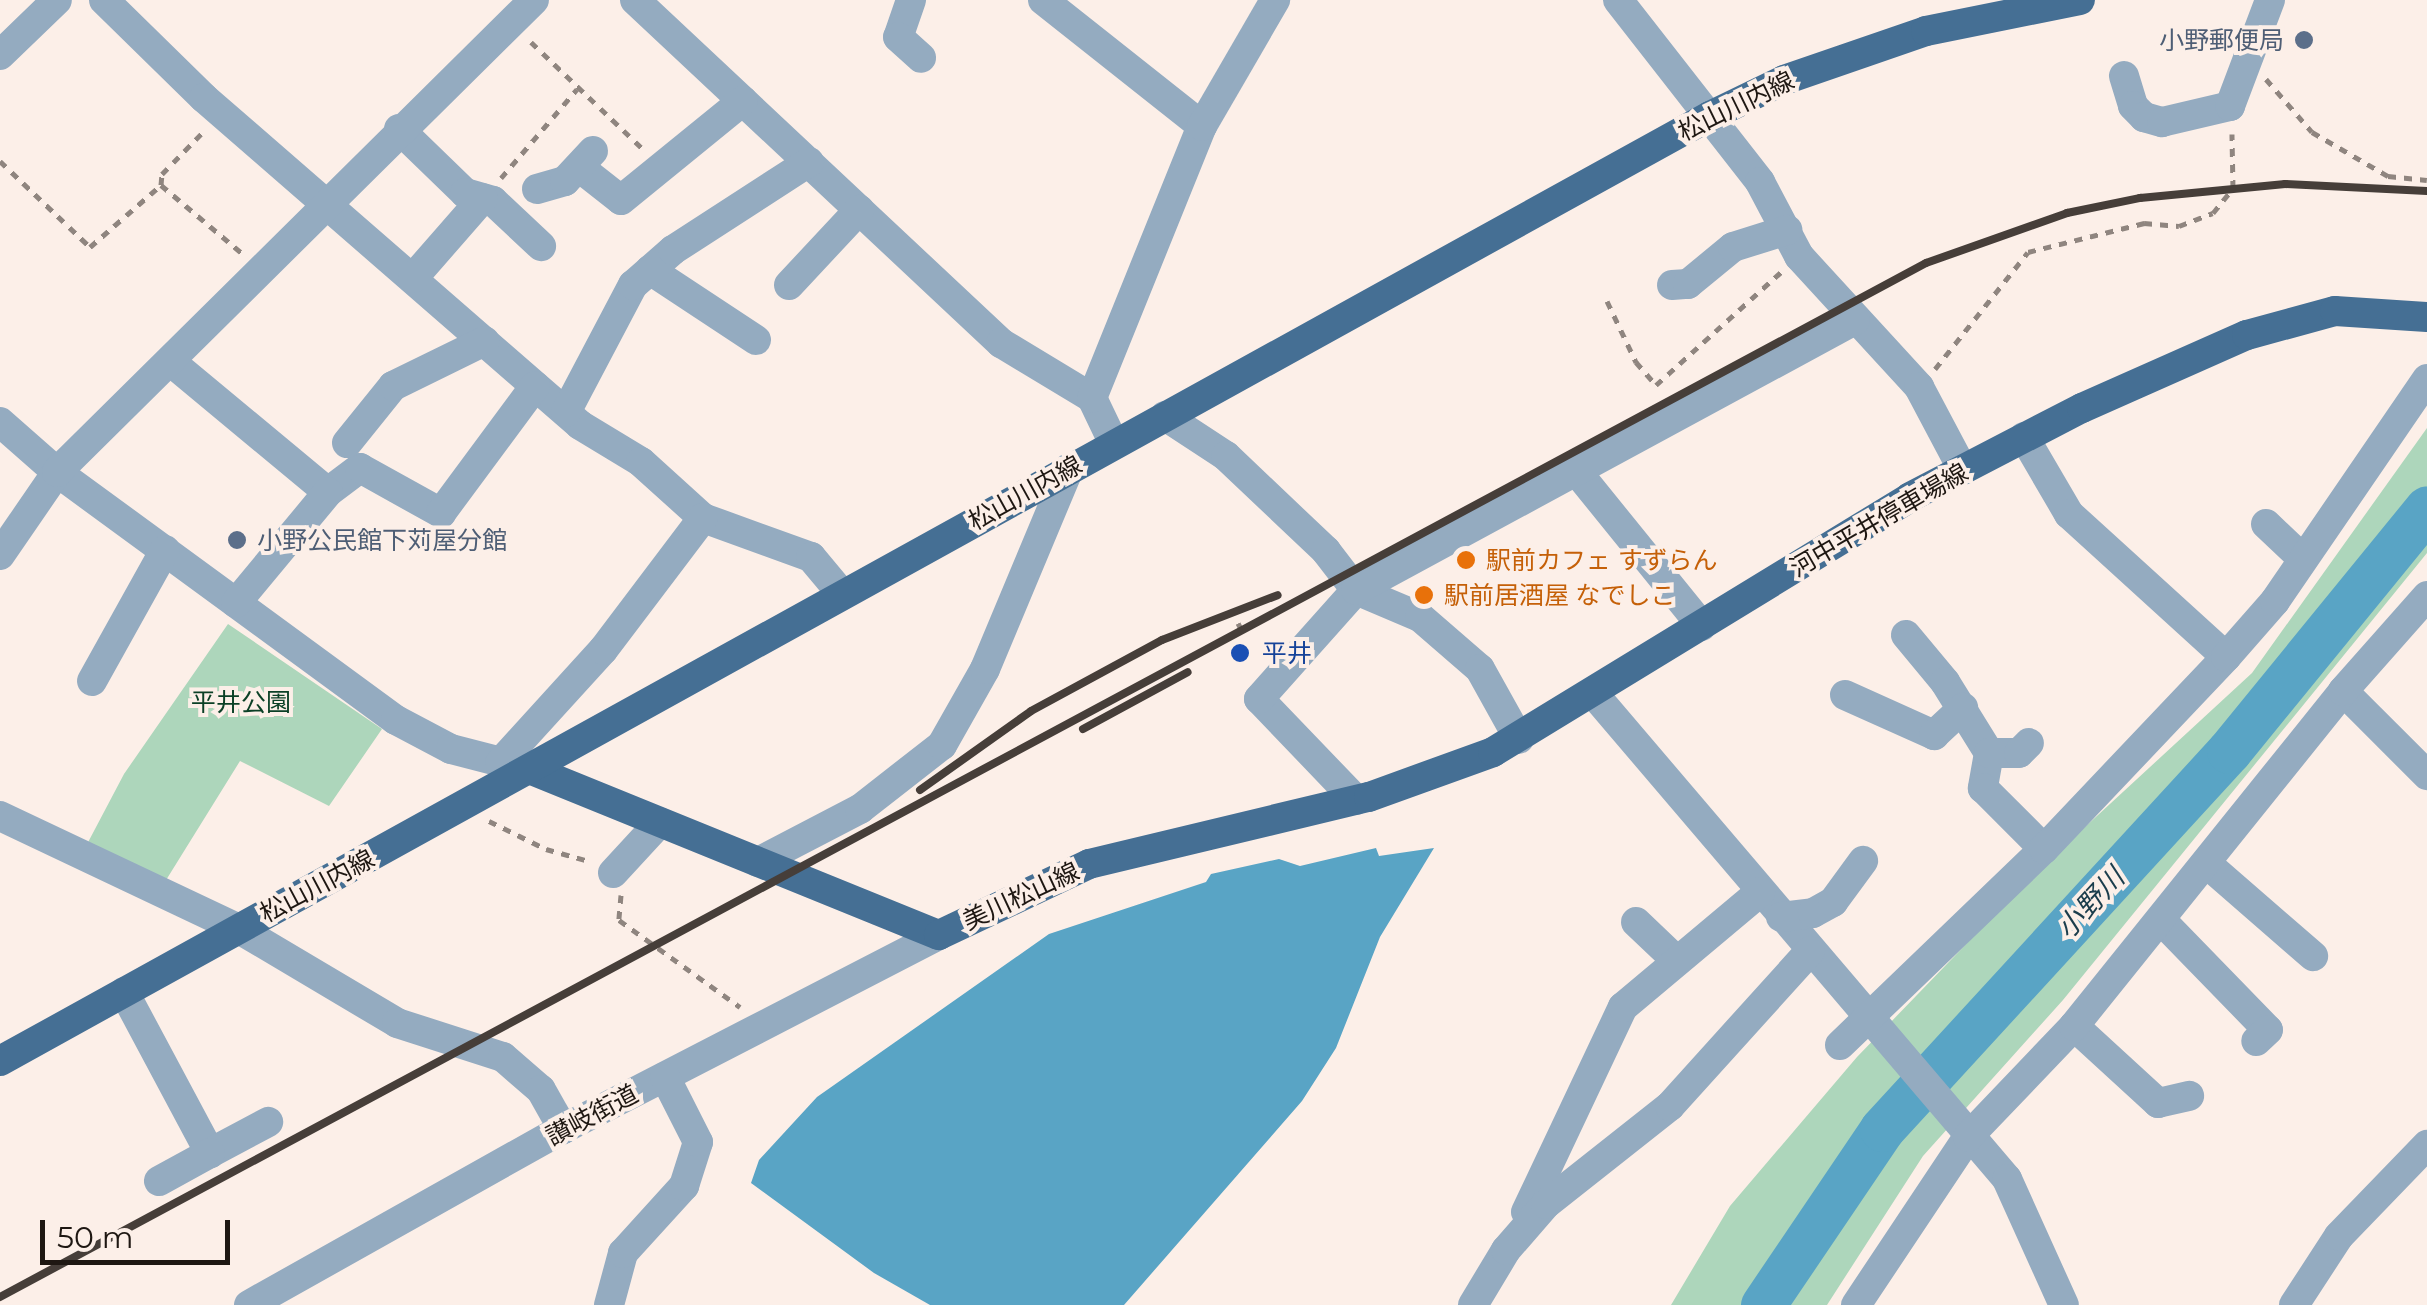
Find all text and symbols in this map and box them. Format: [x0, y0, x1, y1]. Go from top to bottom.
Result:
place label: 小野郵便局 [2159, 25, 2284, 55]
marker: 小野郵便局 [2293, 29, 2315, 51]
street label: 松山川内線 [1673, 65, 1799, 147]
street label: 松山川内線 [963, 450, 1087, 536]
street label: 河中平井停車場線 [1785, 457, 1973, 583]
place label: 小野公民館下苅屋分館 [257, 525, 507, 555]
marker: 小野公民館下苅屋分館 [226, 529, 248, 551]
place label: 駅前カフェ すずらん [1486, 545, 1718, 575]
marker: 駅前カフェ すずらん [1455, 549, 1477, 571]
place label: 駅前居酒屋 なでしこ [1444, 580, 1676, 610]
marker: 駅前居酒屋 なでしこ [1413, 584, 1435, 606]
place label: 平井 [1262, 638, 1312, 668]
marker: 平井 [1227, 640, 1253, 666]
park label: 平井公園 [191, 687, 291, 717]
street label: 松山川内線 [255, 843, 379, 929]
street label: 美川松山線 [958, 856, 1084, 936]
water label: 小野川 [2049, 861, 2131, 945]
street label: 讃岐街道 [541, 1078, 643, 1152]
scale bar [45, 1200, 235, 1262]
text: 50 m [57, 1219, 134, 1256]

